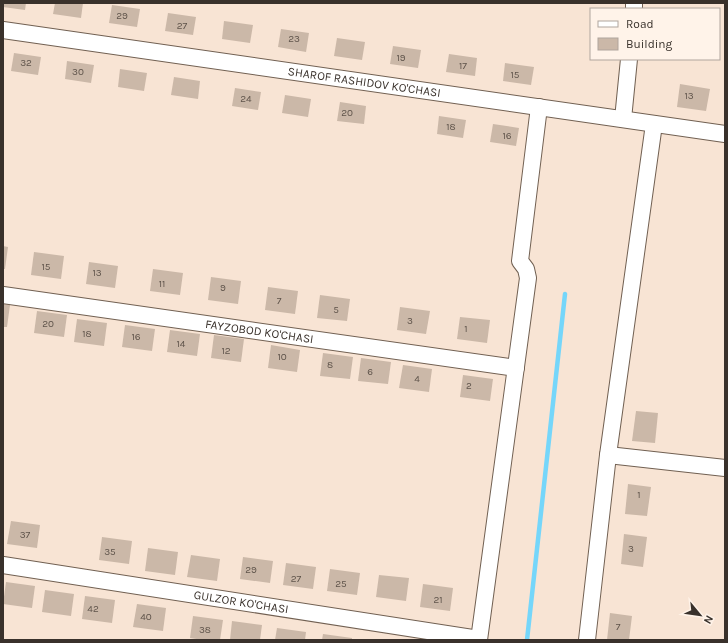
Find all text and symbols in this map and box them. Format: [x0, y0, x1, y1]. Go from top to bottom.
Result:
legend [590, 8, 720, 60]
house number: 29 [116, 10, 128, 22]
text: Road [626, 17, 654, 31]
house number: 27 [177, 20, 188, 32]
house number: 23 [288, 33, 300, 45]
text: Building [626, 37, 673, 51]
house number: 19 [396, 52, 406, 64]
house number: 32 [20, 57, 32, 69]
house number: 17 [459, 60, 467, 72]
street label: SHAROF RASHIDOV KO'CHASI [287, 64, 442, 100]
house number: 30 [72, 66, 84, 78]
house number: 15 [511, 69, 520, 81]
house number: 13 [684, 90, 694, 102]
house number: 24 [240, 93, 252, 105]
house number: 20 [341, 107, 353, 119]
house number: 18 [446, 121, 456, 133]
house number: 16 [502, 130, 512, 142]
house number: 15 [42, 261, 51, 273]
house number: 13 [92, 267, 102, 279]
house number: 11 [159, 278, 165, 290]
house number: 9 [220, 282, 226, 294]
house number: 7 [277, 295, 282, 307]
house number: 5 [333, 304, 339, 316]
house number: 3 [407, 315, 413, 327]
street label: FAYZOBOD KO'CHASI [204, 317, 314, 346]
house number: 20 [42, 318, 54, 330]
house number: 1 [464, 323, 468, 335]
house number: 18 [82, 328, 92, 340]
house number: 16 [131, 331, 141, 343]
house number: 14 [177, 338, 186, 350]
house number: 12 [221, 345, 231, 357]
house number: 10 [277, 351, 287, 363]
house number: 8 [327, 359, 333, 371]
house number: 6 [367, 366, 373, 378]
house number: 4 [414, 373, 420, 385]
house number: 2 [466, 380, 472, 392]
house number: 1 [637, 489, 641, 501]
house number: 37 [20, 529, 31, 541]
house number: 3 [628, 543, 634, 555]
house number: 35 [104, 546, 116, 558]
house number: 29 [245, 564, 257, 576]
house number: 27 [291, 573, 302, 585]
house number: 25 [335, 578, 347, 590]
street label: GULZOR KO'CHASI [193, 588, 290, 616]
house number: 21 [433, 594, 443, 606]
north arrow [680, 595, 720, 635]
house number: 42 [87, 603, 99, 615]
house number: 40 [140, 611, 152, 623]
text: N [701, 613, 716, 626]
house number: 7 [616, 621, 621, 633]
house number: 38 [199, 624, 211, 636]

